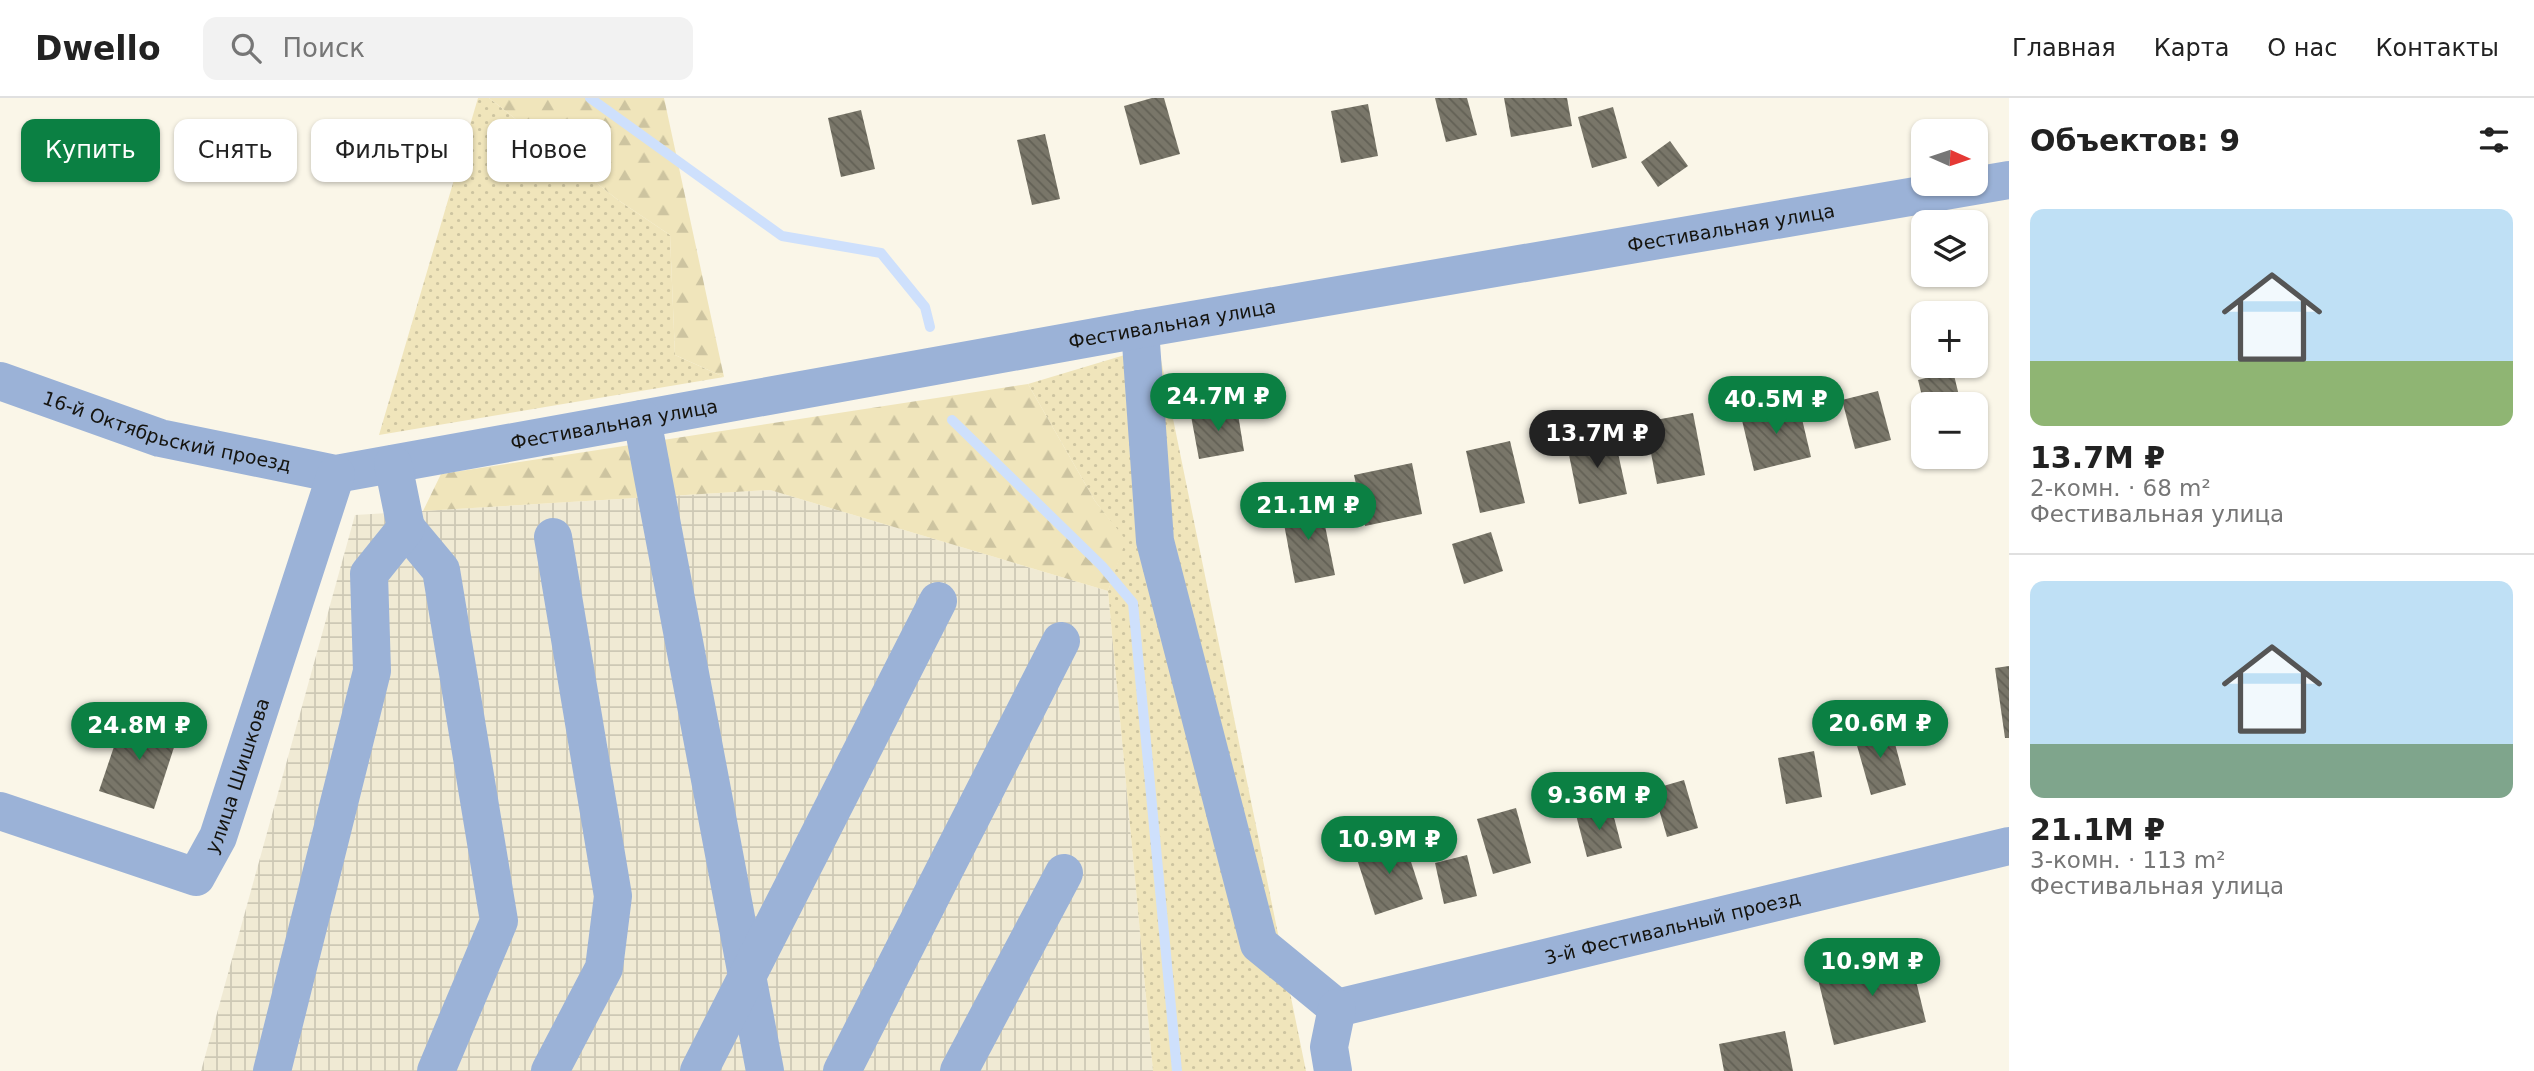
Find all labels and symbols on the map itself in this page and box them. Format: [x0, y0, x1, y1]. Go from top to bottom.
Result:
north arrow [1911, 119, 1988, 196]
street label: Фестивальная улица [1626, 199, 1836, 256]
street label: Фестивальная улица [1067, 295, 1277, 353]
pin: 24.7M ₽ [1153, 374, 1283, 433]
pin: 40.5M ₽ [1711, 376, 1841, 436]
street label: 16-й Октябрьский проезд [40, 386, 293, 476]
street label: Фестивальная улица [509, 394, 719, 453]
pin: 13.7M ₽ [1532, 410, 1662, 470]
pin: 21.1M ₽ [1243, 482, 1373, 542]
street label: улица Шишкова [200, 695, 274, 857]
pin: 20.6M ₽ [1815, 700, 1945, 760]
pin: 24.8M ₽ [74, 702, 204, 762]
pin: 9.36M ₽ [1534, 772, 1664, 832]
pin: 10.9M ₽ [1324, 816, 1454, 876]
street label: 3-й Фестивальный проезд [1542, 886, 1803, 969]
pin: 10.9M ₽ [1807, 939, 1937, 998]

